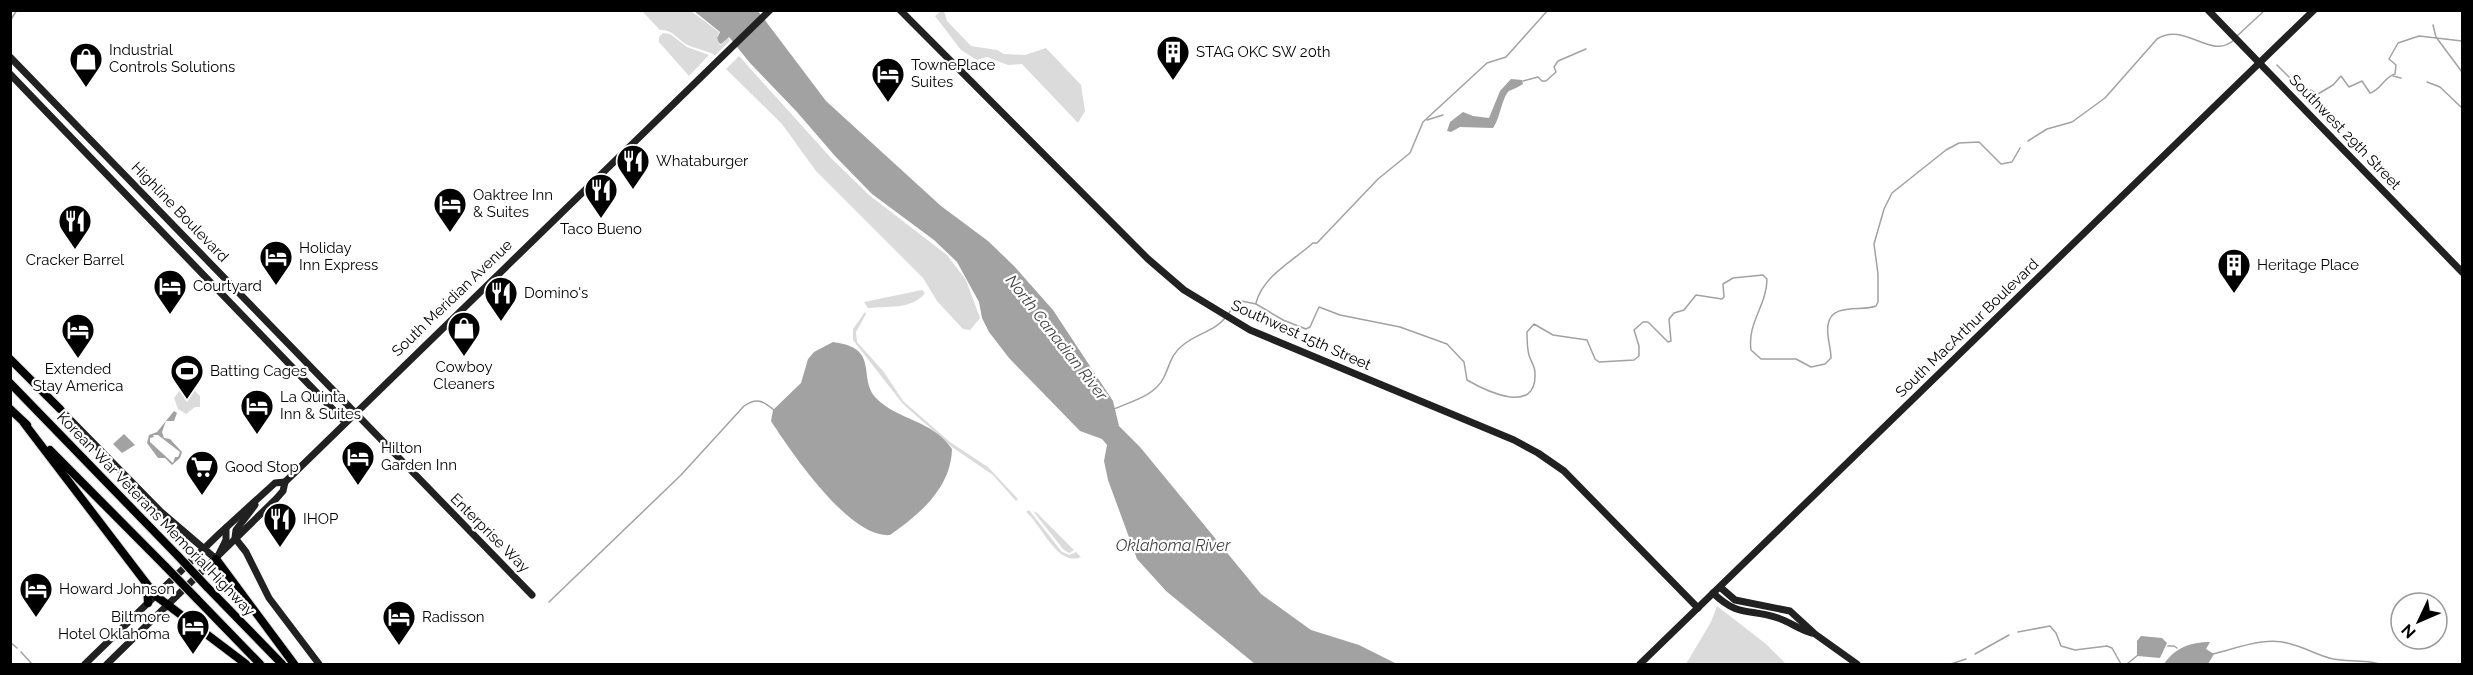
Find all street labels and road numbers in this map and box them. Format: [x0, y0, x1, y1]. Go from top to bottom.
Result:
street label: Southwest 29th Street [2285, 71, 2405, 193]
street label: Highline Boulevard [128, 158, 232, 266]
street label: South Meridian Avenue [388, 236, 516, 360]
street label: South MacArthur Boulevard [1892, 255, 2042, 401]
street label: Southwest 15th Street [1228, 296, 1374, 374]
street label: Korean War Veterans Memorial Highway [53, 408, 259, 620]
street label: Enterprise Way [447, 490, 533, 576]

